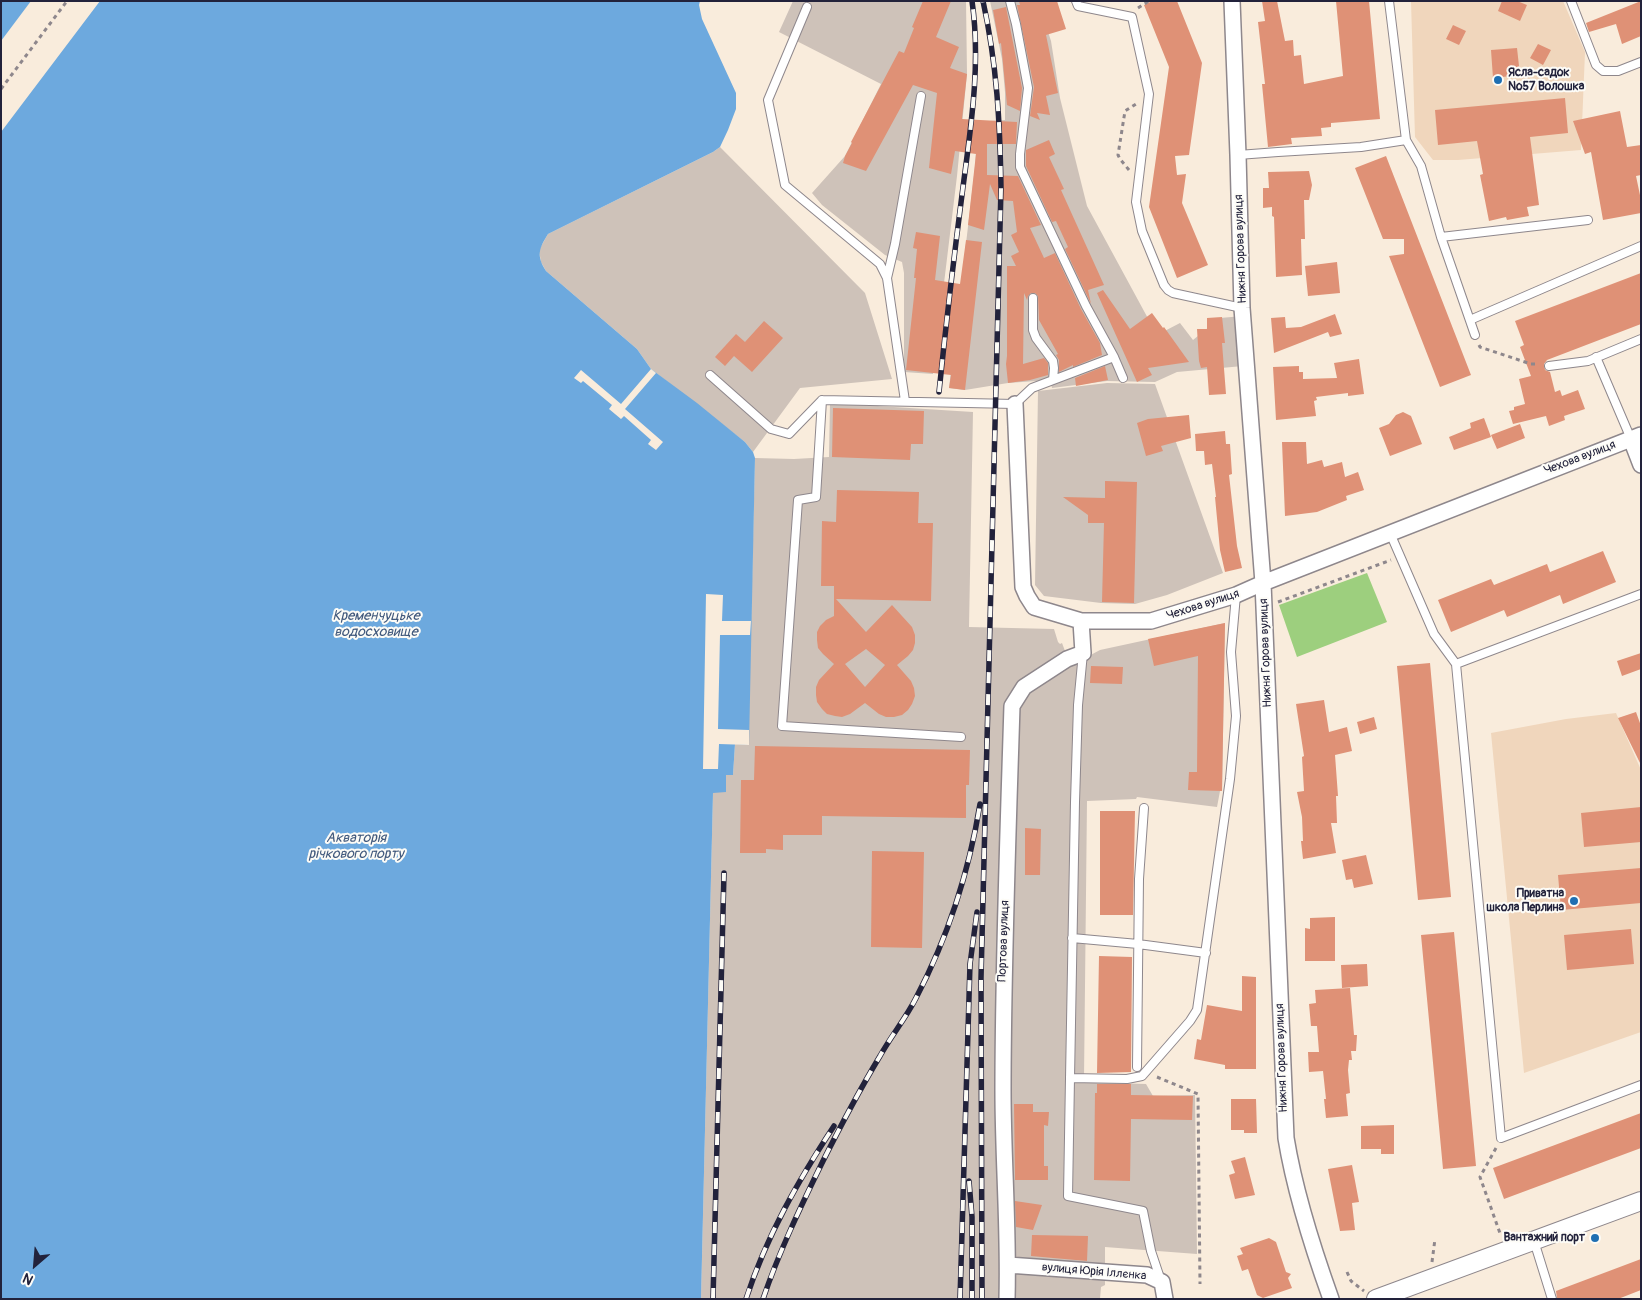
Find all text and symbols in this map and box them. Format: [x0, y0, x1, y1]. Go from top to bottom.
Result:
place label: Ясла-садок №57 Волошка [1508, 66, 1584, 94]
marker: Ясла-садок №57 Волошка [1492, 74, 1504, 86]
street label: Нижня Горова вулиця [1232, 194, 1250, 304]
street label: Чехова вулиця [1542, 438, 1618, 478]
street label: Чехова вулиця [1165, 586, 1241, 624]
street label: Нижня Горова вулиця [1257, 598, 1275, 708]
water label: Кременчуцьке водосховище [332, 608, 420, 640]
water label: Акваторія річкового порту [309, 830, 403, 862]
place label: Приватна школа Перлина [1486, 887, 1564, 915]
marker: Приватна школа Перлина [1568, 895, 1580, 907]
street label: Портова вулиця [995, 900, 1013, 982]
street label: Нижня Горова вулиця [1273, 1003, 1291, 1113]
place label: Вантажний порт [1503, 1231, 1585, 1245]
marker: Вантажний порт [1589, 1232, 1601, 1244]
north arrow [10, 1240, 60, 1290]
street label: вулиця Юрія Іллєнка [1041, 1260, 1147, 1284]
text: N [20, 1269, 36, 1289]

